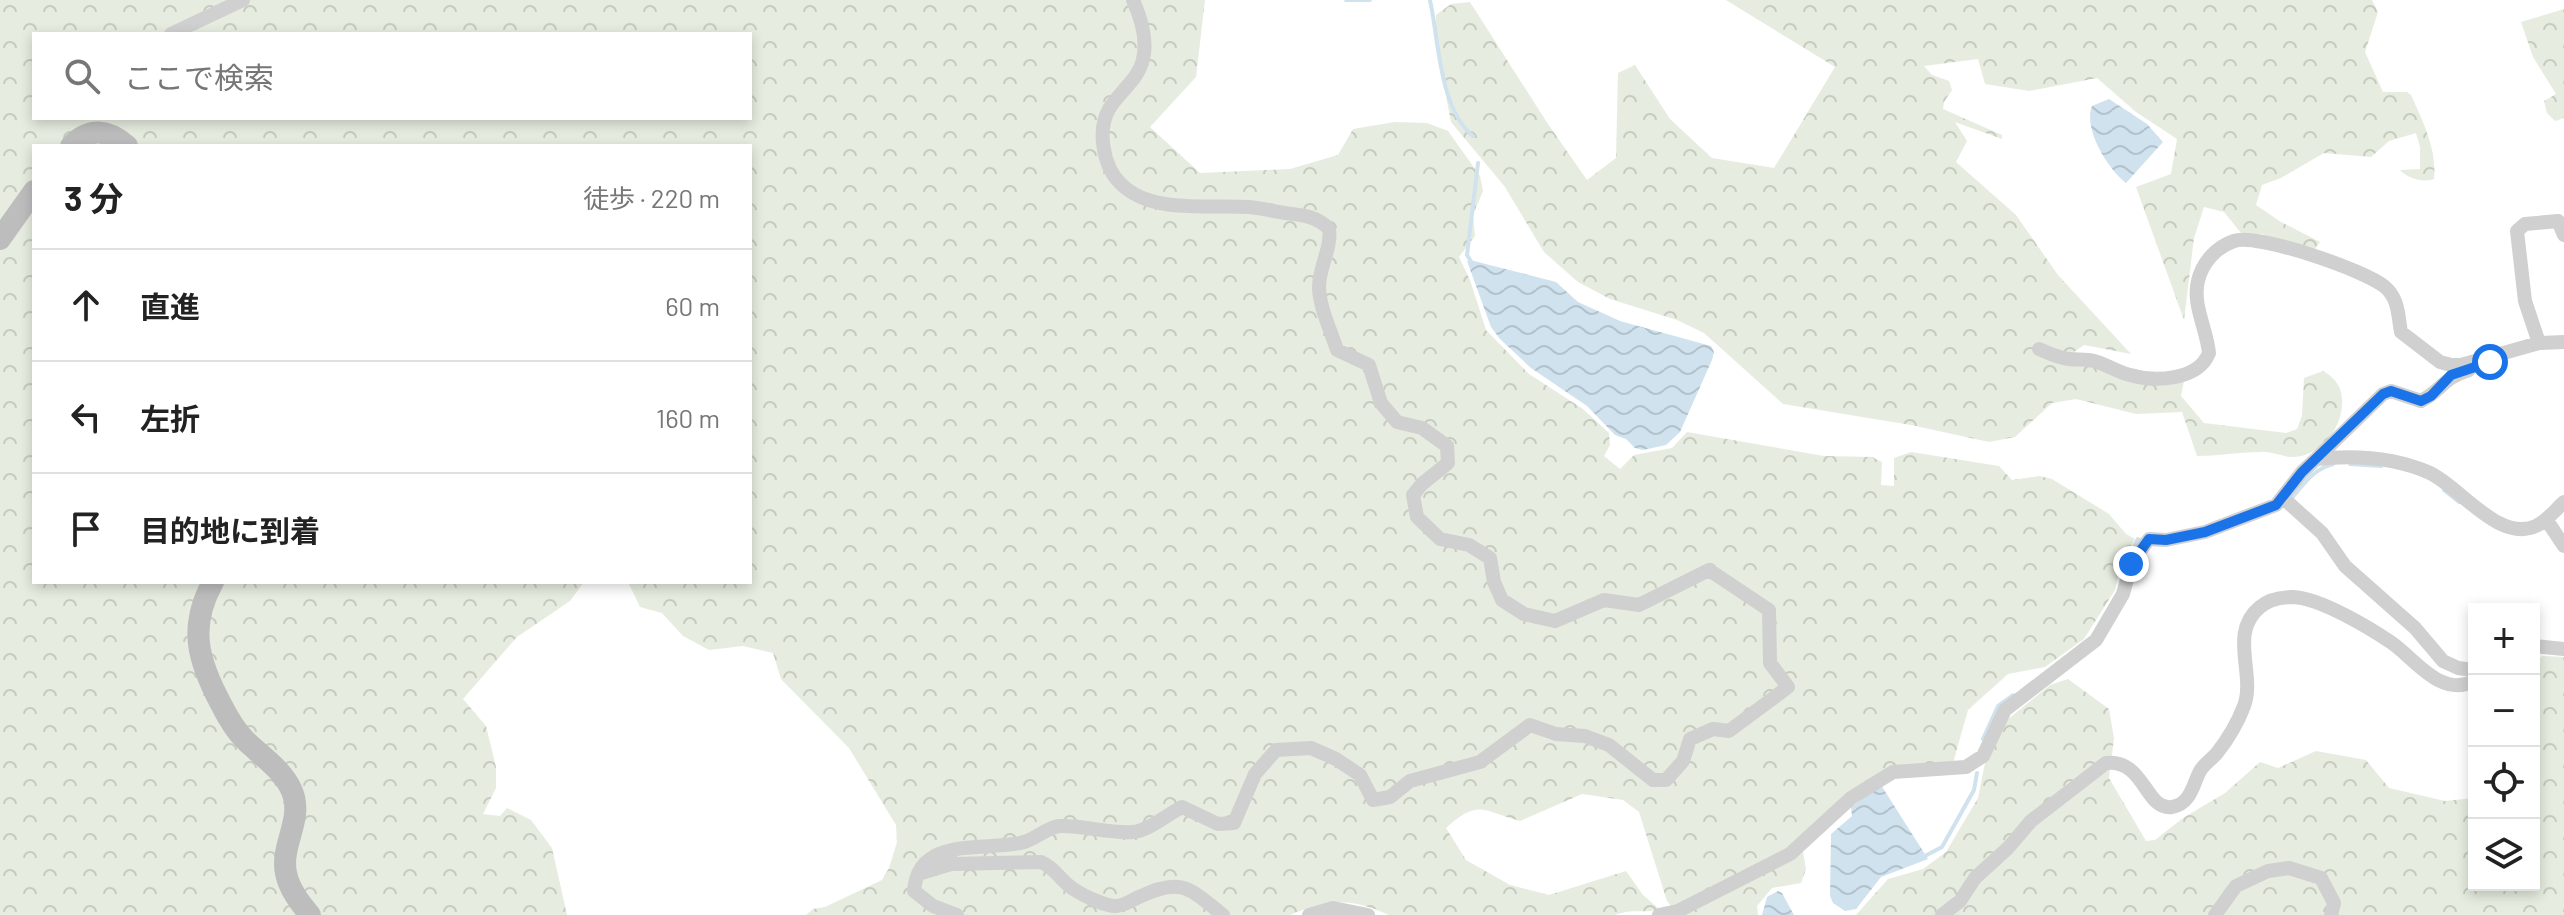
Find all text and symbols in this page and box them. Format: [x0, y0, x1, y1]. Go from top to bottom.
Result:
search box [32, 32, 752, 120]
icon: search [60, 54, 104, 98]
text: ここで検索 [124, 59, 274, 95]
text: 3 分 [64, 177, 123, 218]
text: 徒歩 · 220 m [583, 182, 720, 213]
icon: ahead [64, 283, 108, 327]
text: 直進 [140, 288, 200, 324]
text: 60 m [665, 290, 720, 321]
route start [2472, 344, 2508, 380]
icon: left [64, 395, 108, 439]
text: 左折 [140, 400, 200, 436]
text: 160 m [656, 402, 720, 433]
icon: arrive [64, 507, 108, 551]
text: 目的地に到着 [140, 512, 320, 548]
route end [2113, 546, 2149, 582]
map controls [2468, 603, 2540, 891]
button: + [2468, 603, 2540, 675]
button: − [2468, 675, 2540, 747]
button: locate [2468, 747, 2540, 819]
button: layers [2468, 819, 2540, 891]

